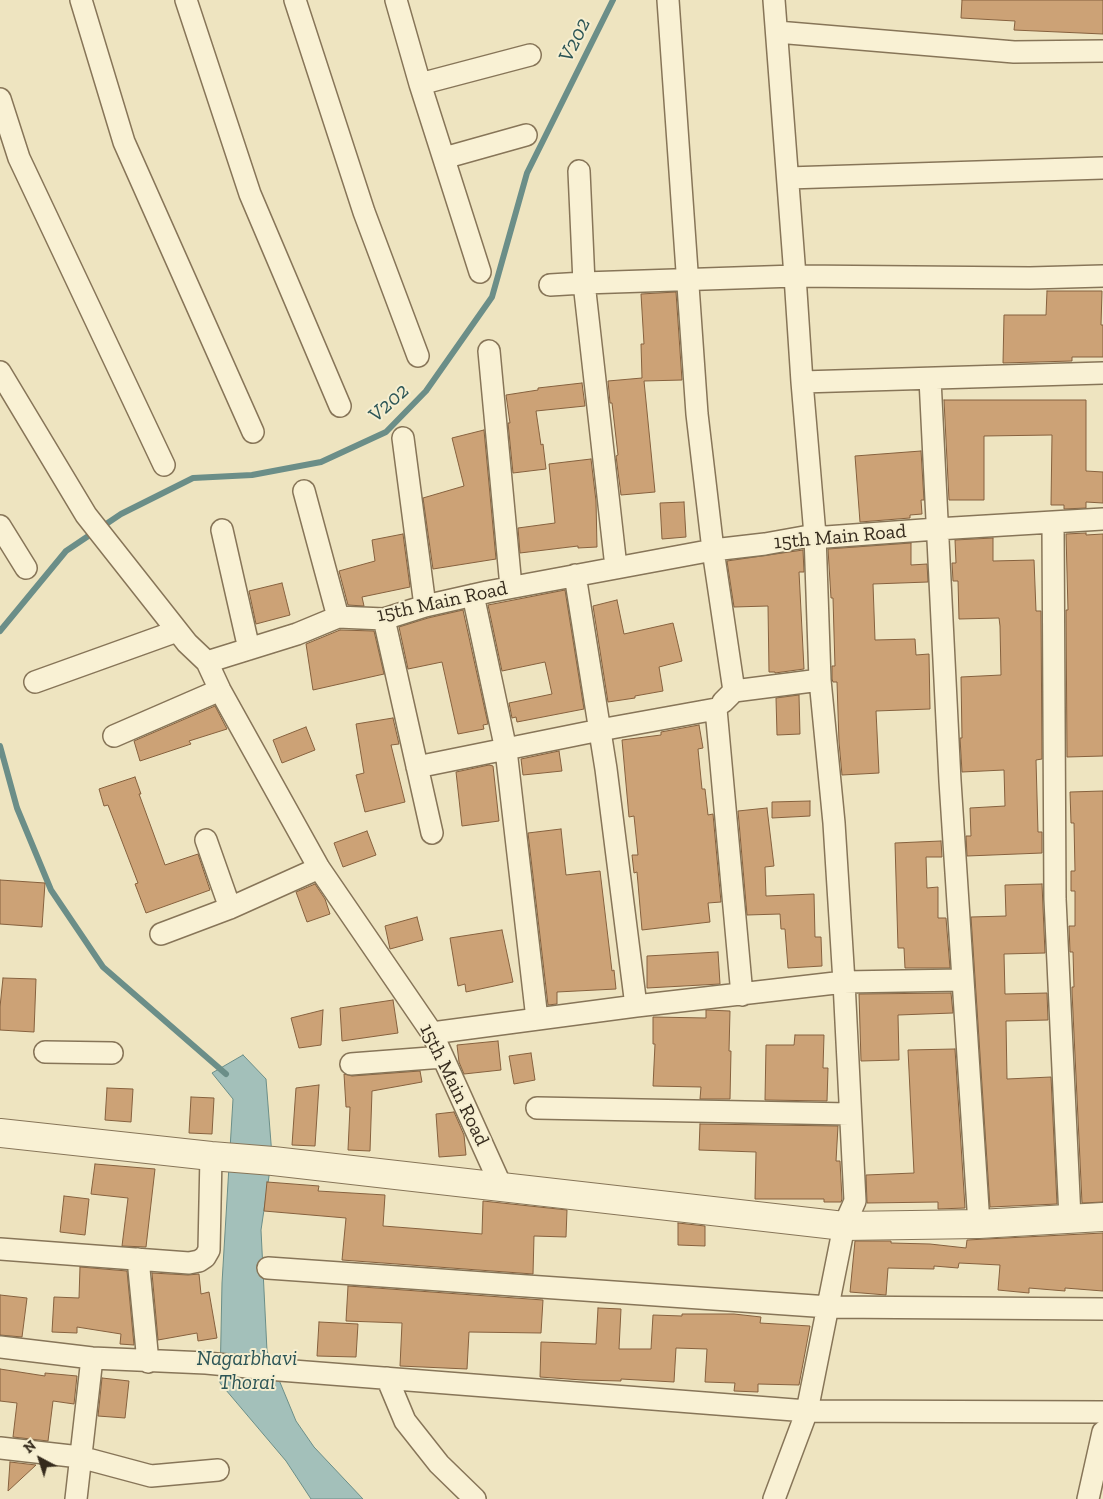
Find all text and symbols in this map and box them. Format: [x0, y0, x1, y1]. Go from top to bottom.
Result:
water label: V202 [554, 14, 596, 66]
water label: V202 [363, 378, 415, 428]
street label: 15th Main Road [773, 519, 907, 555]
street label: 15th Main Road [375, 576, 509, 628]
street label: 15th Main Road [414, 1020, 494, 1150]
water label: Nagarbhavi Thorai [197, 1346, 297, 1396]
north arrow [15, 1434, 65, 1484]
text: N [20, 1437, 40, 1457]

